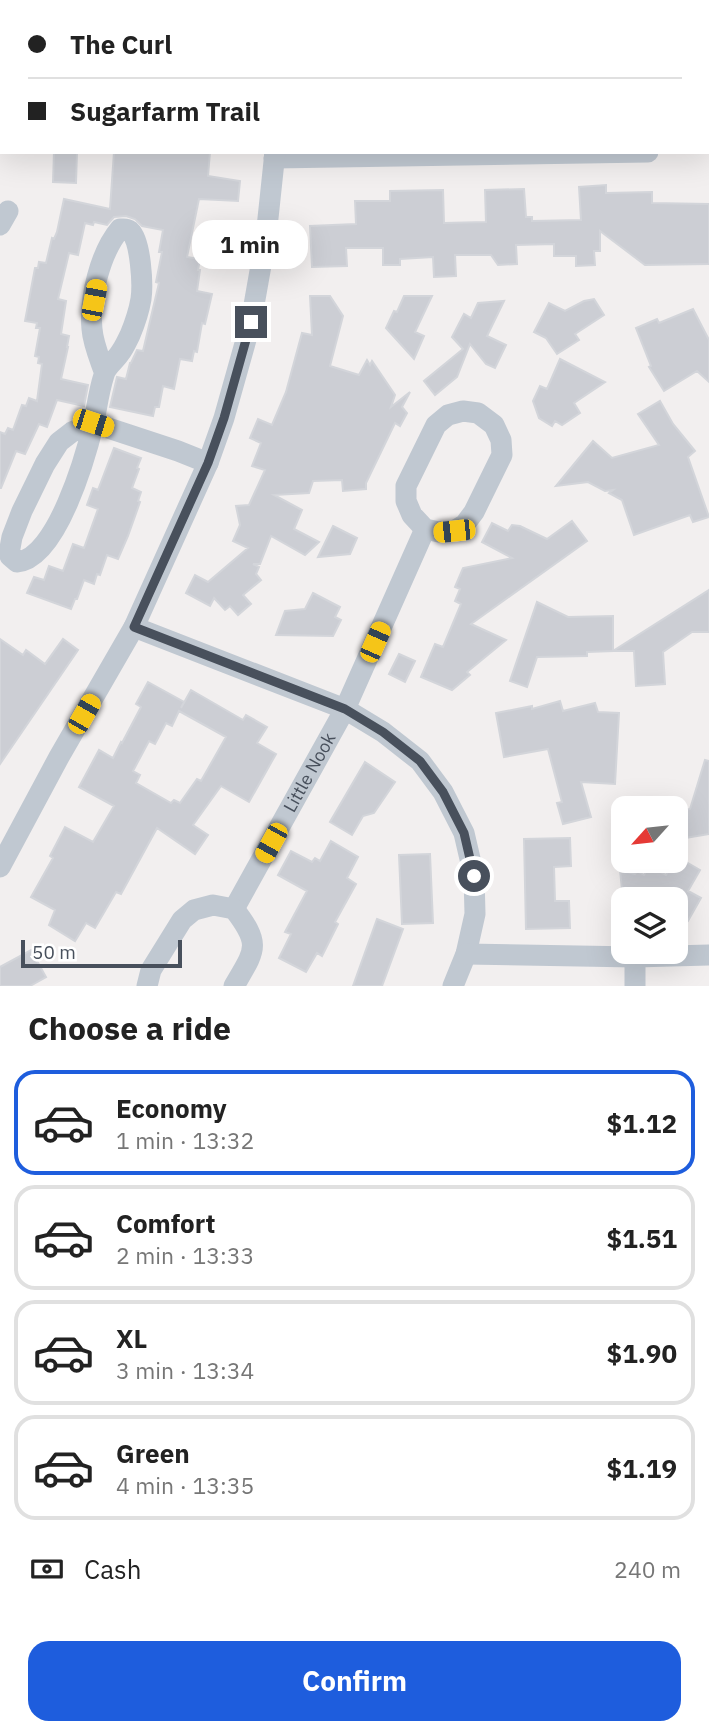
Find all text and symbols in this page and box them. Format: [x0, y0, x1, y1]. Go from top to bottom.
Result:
text: The Curl [70, 27, 172, 61]
text: Sugarfarm Trail [70, 94, 260, 128]
callout: 1 min [193, 220, 309, 270]
text: 1 min [220, 229, 280, 259]
car [80, 277, 109, 323]
route end [235, 306, 267, 338]
car [70, 407, 117, 439]
car [433, 518, 476, 544]
car [357, 619, 394, 665]
car [65, 691, 104, 737]
street label: Little Nook [278, 728, 341, 816]
north arrow [611, 796, 688, 873]
map controls [611, 796, 688, 964]
car [252, 820, 291, 866]
route start [458, 860, 490, 892]
button: layers [611, 887, 688, 964]
scale bar [21, 937, 182, 969]
text: 50 m [32, 940, 76, 964]
text: Choose a ride [28, 1007, 231, 1049]
icon: car [32, 1091, 95, 1154]
text: Economy [116, 1091, 227, 1125]
text: $1.12 [607, 1106, 677, 1140]
text: 1 min · 13:32 [116, 1125, 254, 1155]
icon: car [32, 1206, 95, 1269]
text: Comfort [116, 1206, 215, 1240]
text: $1.51 [607, 1221, 677, 1255]
text: 2 min · 13:33 [116, 1240, 254, 1270]
icon: car [32, 1321, 95, 1384]
text: XL [116, 1321, 147, 1355]
text: $1.90 [607, 1336, 677, 1370]
text: 3 min · 13:34 [116, 1355, 254, 1385]
icon: car [32, 1436, 95, 1499]
text: Green [116, 1436, 190, 1470]
text: $1.19 [607, 1451, 677, 1485]
text: 4 min · 13:35 [116, 1470, 254, 1500]
icon: cash [28, 1550, 66, 1588]
text: Cash [84, 1552, 141, 1586]
text: 240 m [614, 1554, 681, 1584]
button: Confirm [28, 1641, 681, 1721]

